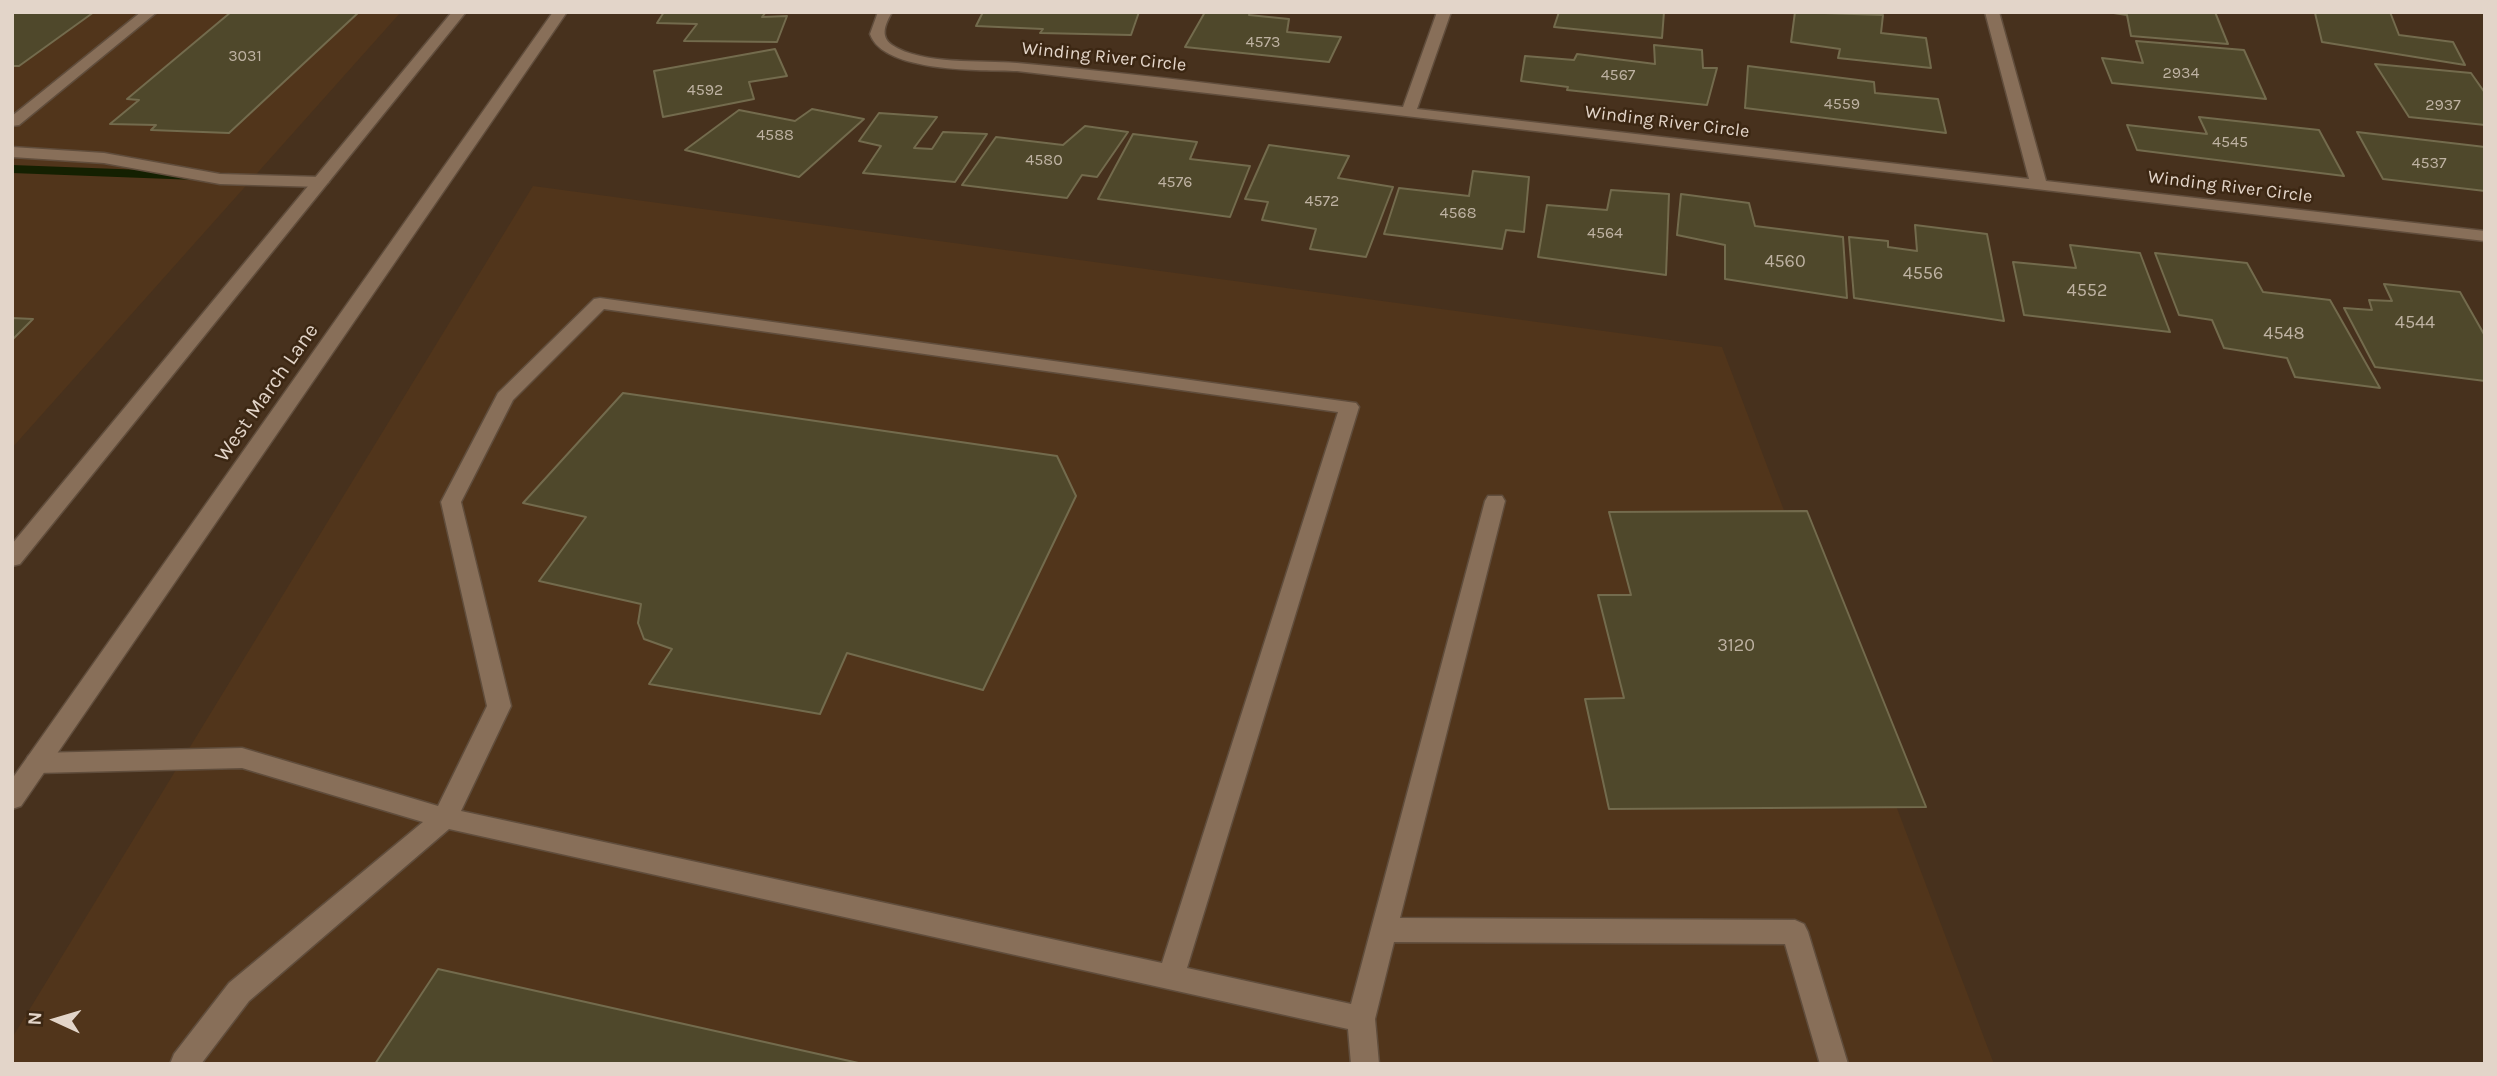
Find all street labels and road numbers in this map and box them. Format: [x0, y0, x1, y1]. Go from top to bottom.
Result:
street label: Winding River Circle [1021, 38, 1187, 76]
street label: Winding River Circle [1584, 101, 1750, 143]
street label: Winding River Circle [2147, 166, 2313, 208]
street label: West March Lane [210, 319, 324, 467]

